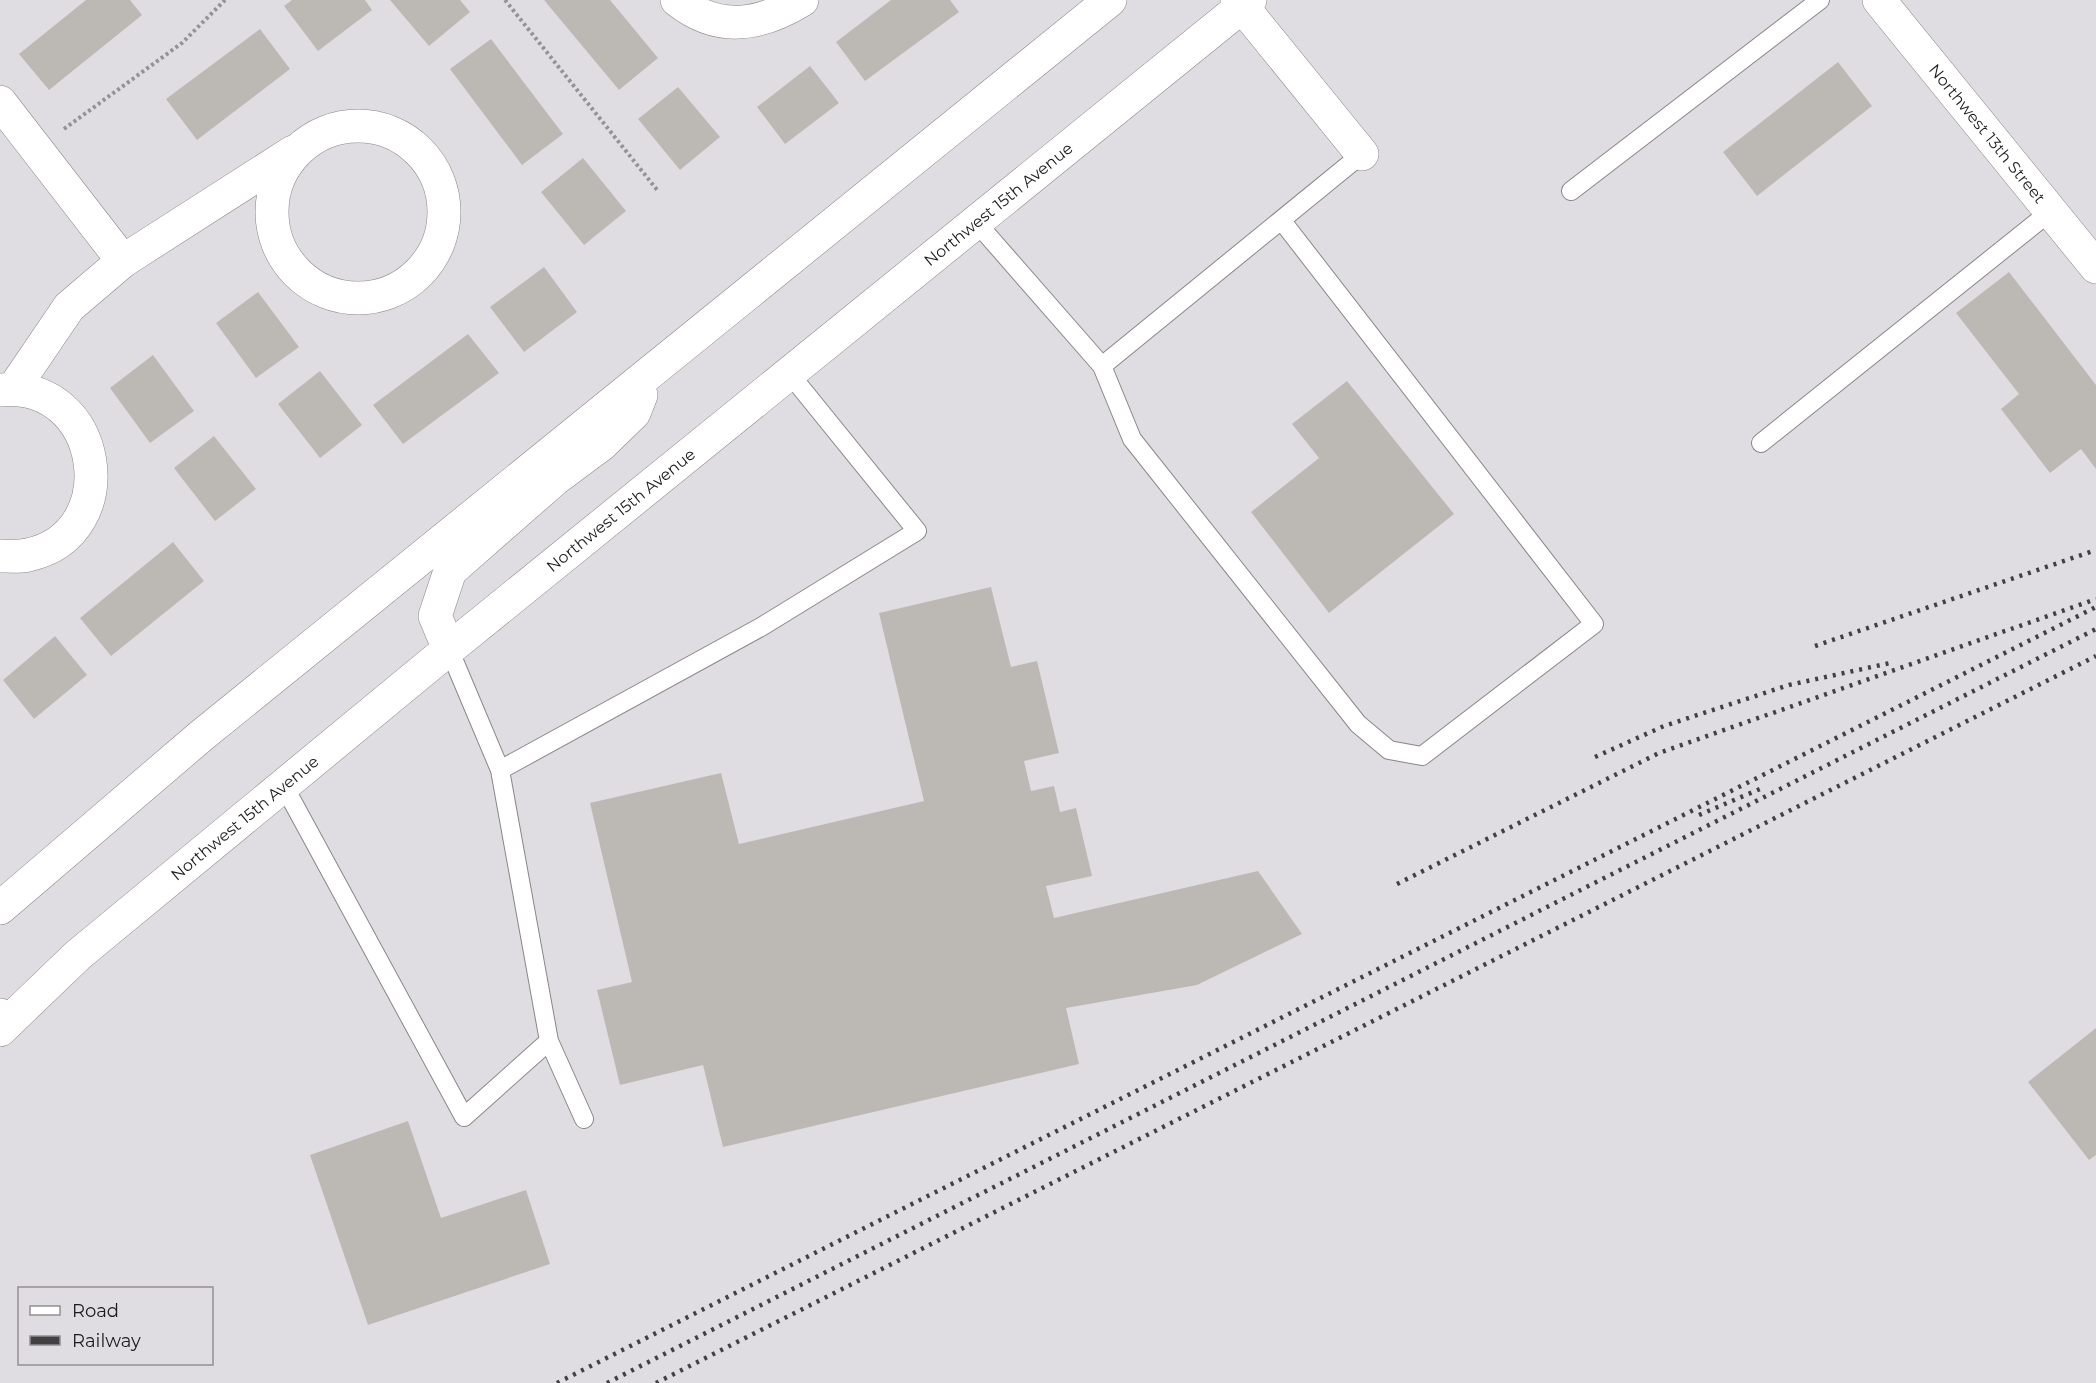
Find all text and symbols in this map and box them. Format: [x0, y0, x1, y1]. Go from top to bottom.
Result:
street label: Northwest 13th Street [1925, 60, 2050, 208]
street label: Northwest 15th Avenue [920, 139, 1077, 270]
street label: Northwest 15th Avenue [543, 445, 699, 576]
street label: Northwest 15th Avenue [167, 752, 322, 884]
legend [18, 1287, 213, 1365]
text: Road [72, 1300, 119, 1322]
text: Railway [72, 1330, 141, 1352]

